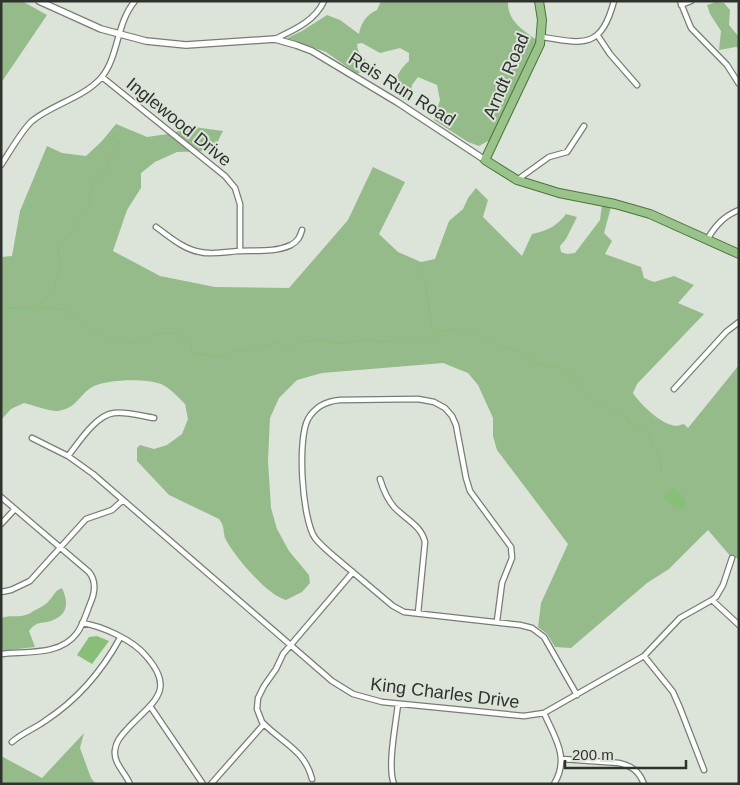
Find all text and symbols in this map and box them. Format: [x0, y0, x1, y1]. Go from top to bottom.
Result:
street label: Arndt Road [479, 30, 533, 122]
street label: Reis Run Road [345, 48, 459, 130]
street label: Inglewood Drive [123, 74, 235, 170]
street label: King Charles Drive [369, 674, 521, 712]
scale bar [565, 738, 686, 770]
text: 200 m [572, 746, 614, 763]

